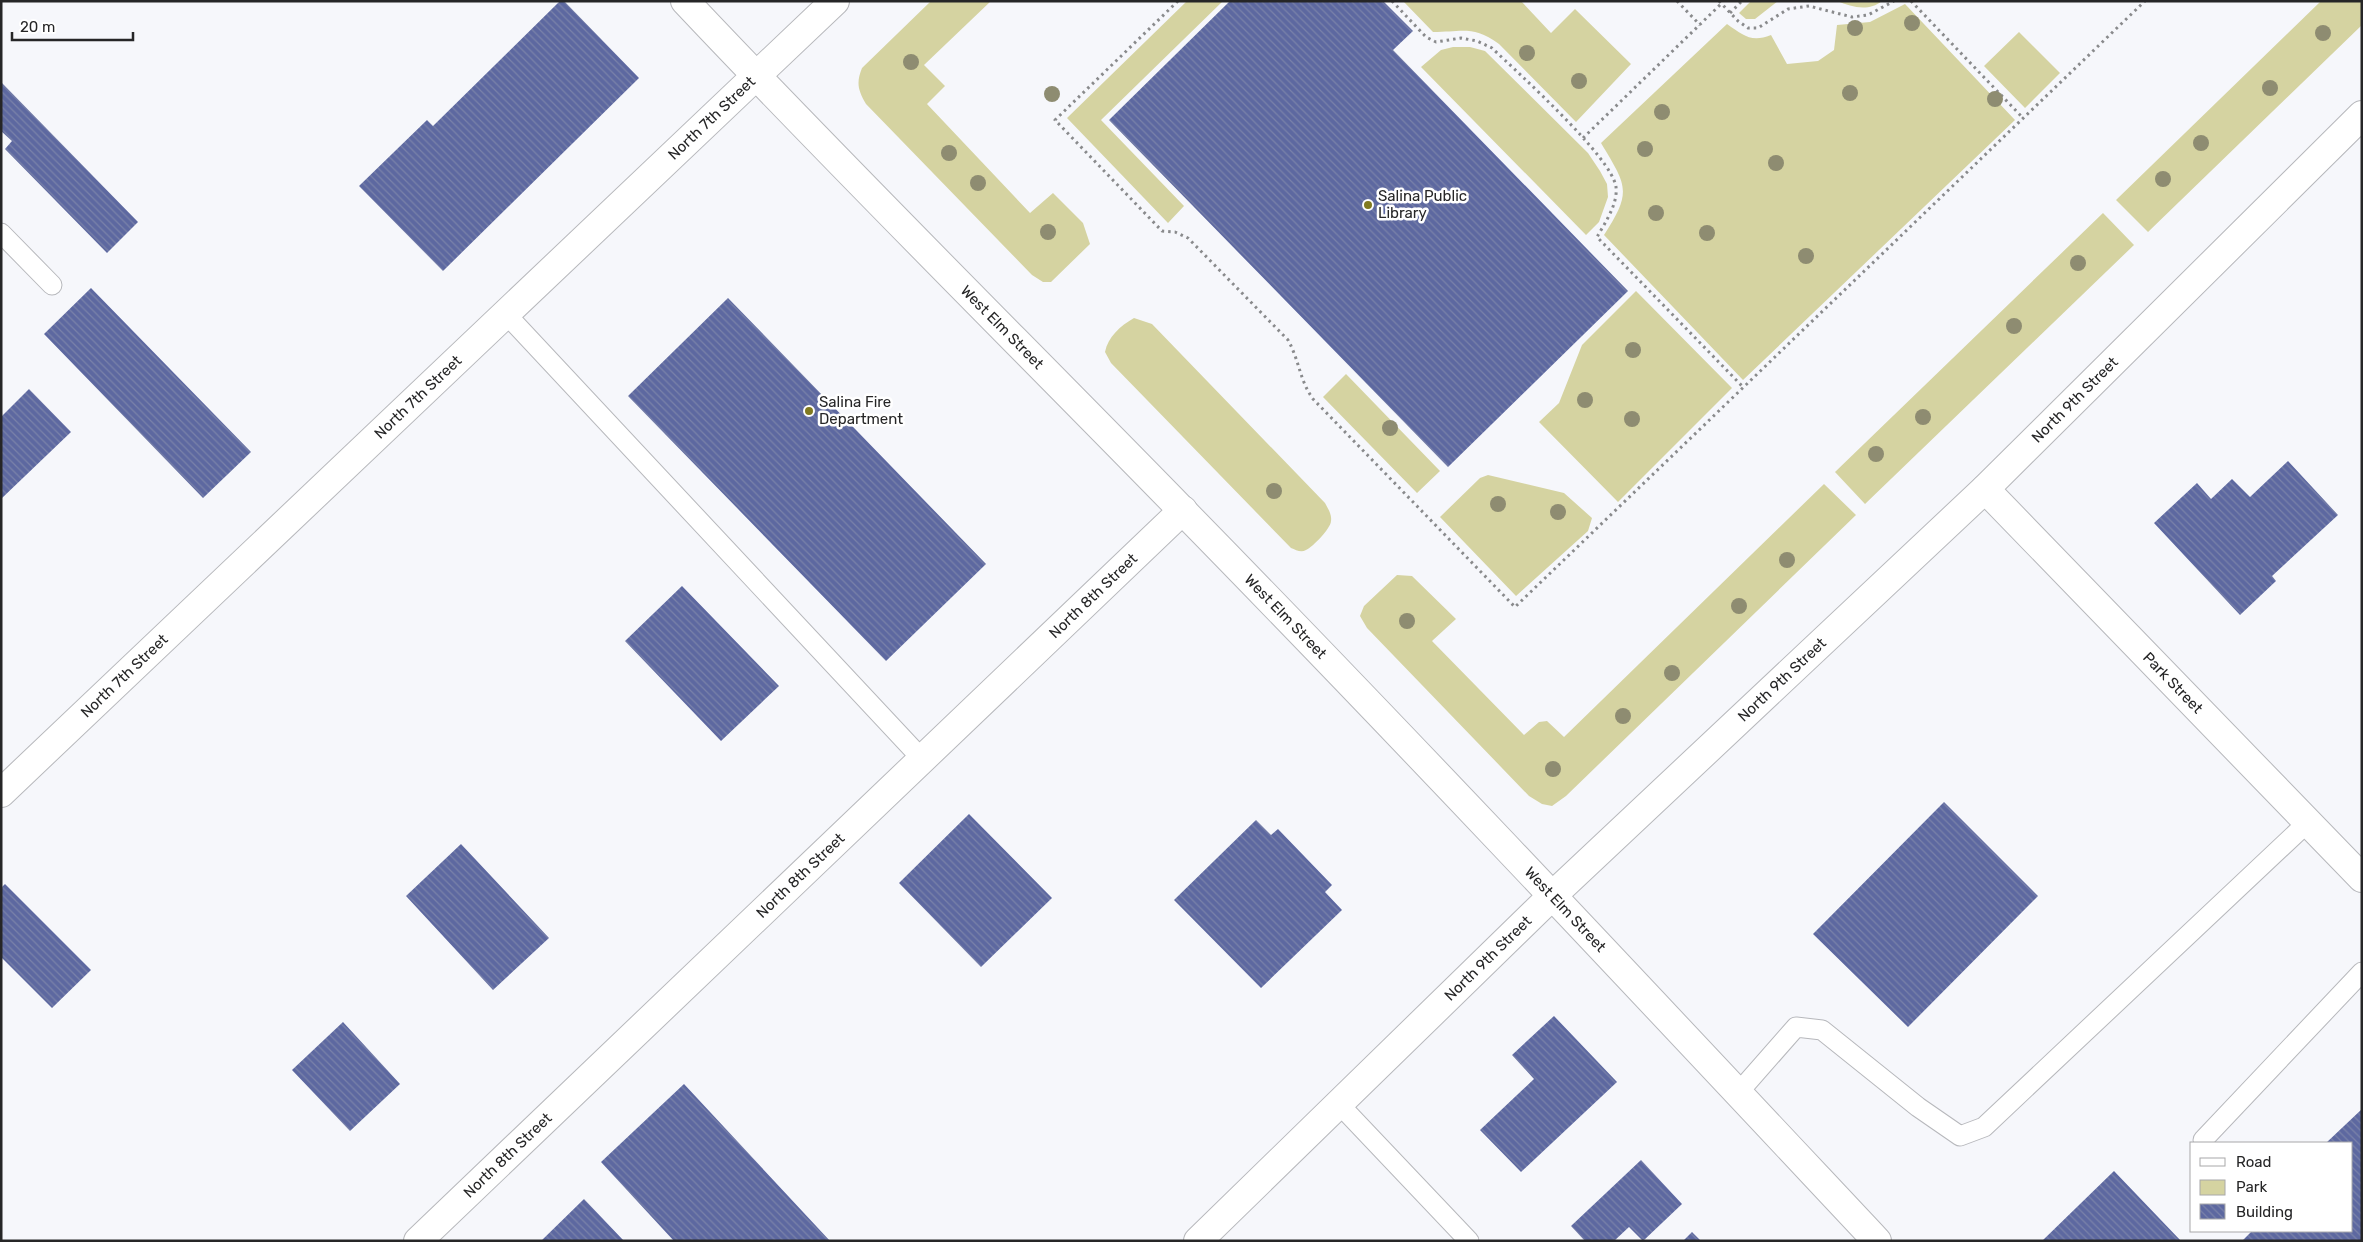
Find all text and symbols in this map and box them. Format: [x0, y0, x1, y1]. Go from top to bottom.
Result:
scale bar [12, 10, 134, 42]
text: 20 m [20, 18, 55, 36]
street label: North 7th Street [664, 73, 759, 164]
place label: Salina Public Library [1378, 187, 1467, 222]
marker: Salina Public Library [1362, 199, 1374, 211]
street label: West Elm Street [957, 282, 1047, 373]
street label: North 7th Street [371, 351, 465, 443]
street label: North 9th Street [2028, 353, 2122, 447]
place label: Salina Fire Department [819, 393, 903, 428]
marker: Salina Fire Department [803, 405, 815, 417]
street label: North 8th Street [1045, 549, 1141, 642]
street label: West Elm Street [1241, 571, 1331, 663]
street label: North 7th Street [77, 630, 172, 721]
street label: North 9th Street [1734, 634, 1830, 726]
street label: Park Street [2139, 649, 2207, 717]
street label: North 8th Street [753, 829, 848, 922]
street label: West Elm Street [1521, 863, 1610, 956]
street label: North 9th Street [1441, 912, 1535, 1005]
street label: North 8th Street [460, 1109, 556, 1202]
legend [2190, 1142, 2353, 1232]
text: Road [2236, 1153, 2272, 1171]
text: Park [2236, 1178, 2267, 1196]
text: Building [2236, 1203, 2293, 1221]

